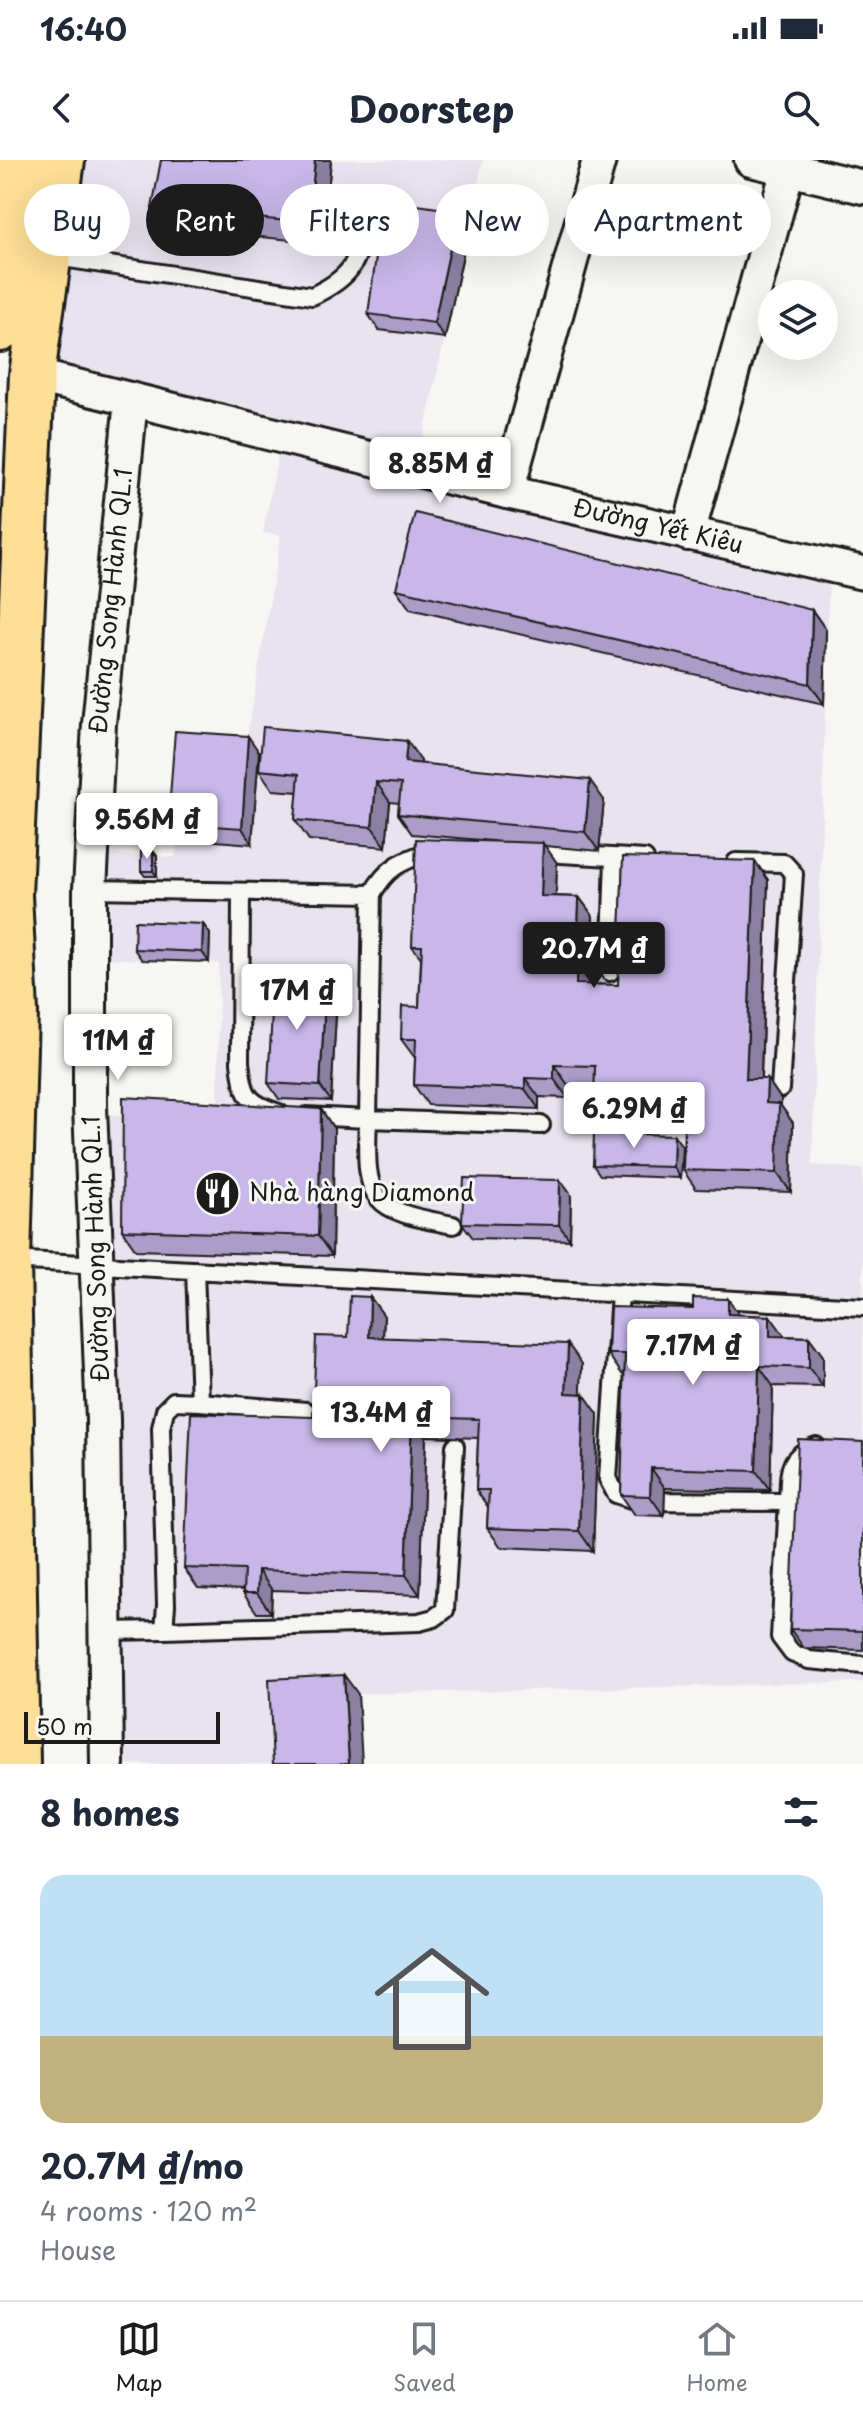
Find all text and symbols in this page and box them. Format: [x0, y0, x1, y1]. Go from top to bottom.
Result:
text: 16:40 [40, 6, 127, 51]
text: Doorstep [349, 81, 514, 135]
icon: back [40, 86, 84, 130]
icon: search [779, 86, 823, 130]
chip: Buy [24, 184, 130, 256]
chip: Rent [146, 184, 264, 256]
chip: Filters [280, 184, 419, 256]
chip: New [435, 184, 549, 256]
chip: Apartment [565, 184, 771, 256]
map controls [758, 280, 838, 360]
button: layers [758, 280, 838, 360]
pin: 8.85M ₫ [366, 437, 514, 505]
text: 8.85M ₫ [388, 443, 492, 482]
street label: Đường Song Hành QL.1 [78, 467, 140, 735]
street label: Đường Yết Kiêu [570, 488, 747, 561]
pin: 9.56M ₫ [73, 793, 221, 861]
text: 9.56M ₫ [94, 799, 200, 838]
pin: 20.7M ₫ [520, 922, 668, 990]
text: 20.7M ₫ [541, 928, 647, 967]
pin: 17M ₫ [241, 964, 353, 1032]
text: 17M ₫ [259, 970, 335, 1009]
pin: 11M ₫ [62, 1014, 174, 1082]
text: 11M ₫ [82, 1020, 154, 1059]
pin: 6.29M ₫ [560, 1082, 708, 1150]
text: 6.29M ₫ [582, 1088, 686, 1127]
street label: Đường Song Hành QL.1 [71, 1115, 117, 1383]
restaurant icon: Nhà hàng Diamond [194, 1169, 242, 1217]
place label: Nhà hàng Diamond [249, 1173, 474, 1209]
pin: 7.17M ₫ [619, 1319, 767, 1387]
text: 7.17M ₫ [645, 1325, 741, 1364]
pin: 13.4M ₫ [307, 1386, 455, 1454]
text: 13.4M ₫ [330, 1392, 432, 1431]
scale bar [24, 1708, 220, 1744]
text: 50 m [36, 1709, 93, 1742]
text: 8 homes [40, 1786, 180, 1838]
icon: filters [779, 1790, 823, 1834]
icon: home [360, 1927, 504, 2071]
text: 20.7M ₫/mo [40, 2139, 244, 2191]
text: 4 rooms · 120 m² [40, 2191, 257, 2230]
text: House [40, 2230, 116, 2269]
tab: Map [115, 2317, 162, 2398]
tab: Saved [393, 2317, 456, 2398]
tab: Home [686, 2317, 748, 2398]

